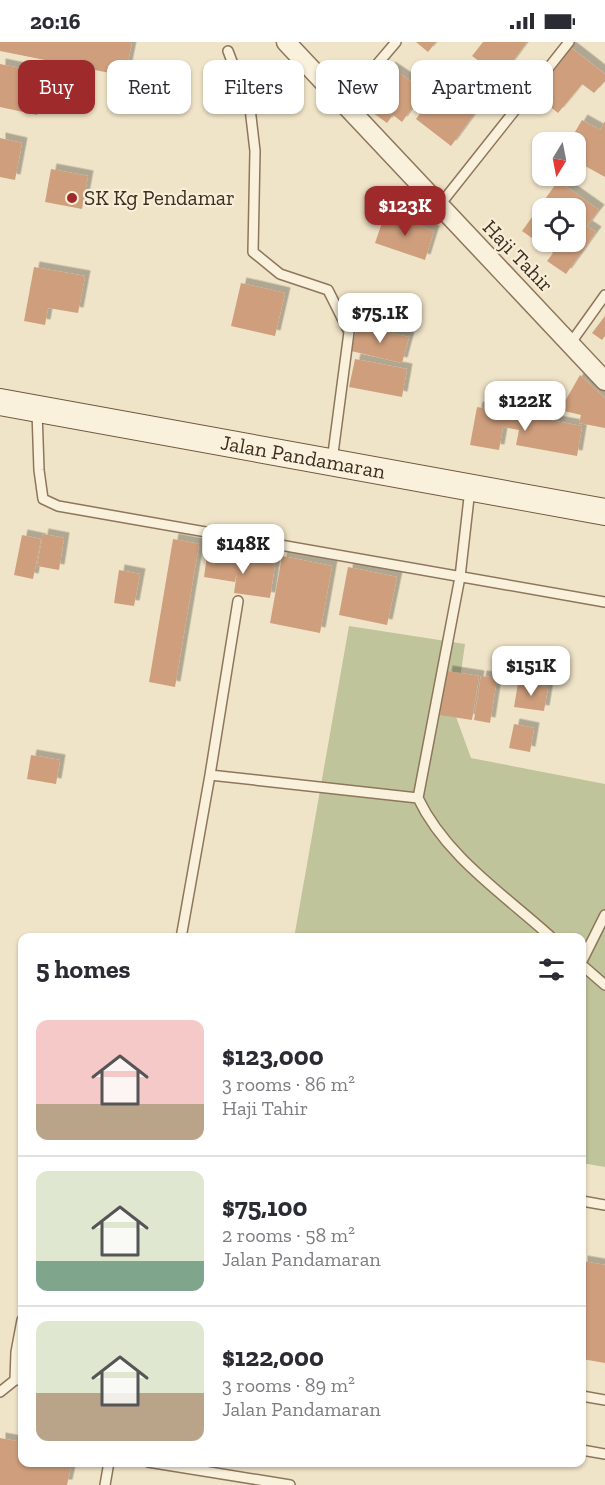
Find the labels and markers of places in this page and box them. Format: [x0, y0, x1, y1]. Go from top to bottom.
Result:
place label: SK Kg Pendamar [84, 185, 235, 210]
pin: $123K [363, 186, 447, 237]
marker: SK Kg Pendamar [65, 191, 79, 205]
pin: $75.1K [331, 293, 429, 344]
pin: $122K [483, 381, 567, 432]
pin: $148K [201, 524, 285, 575]
pin: $151K [489, 646, 573, 697]

